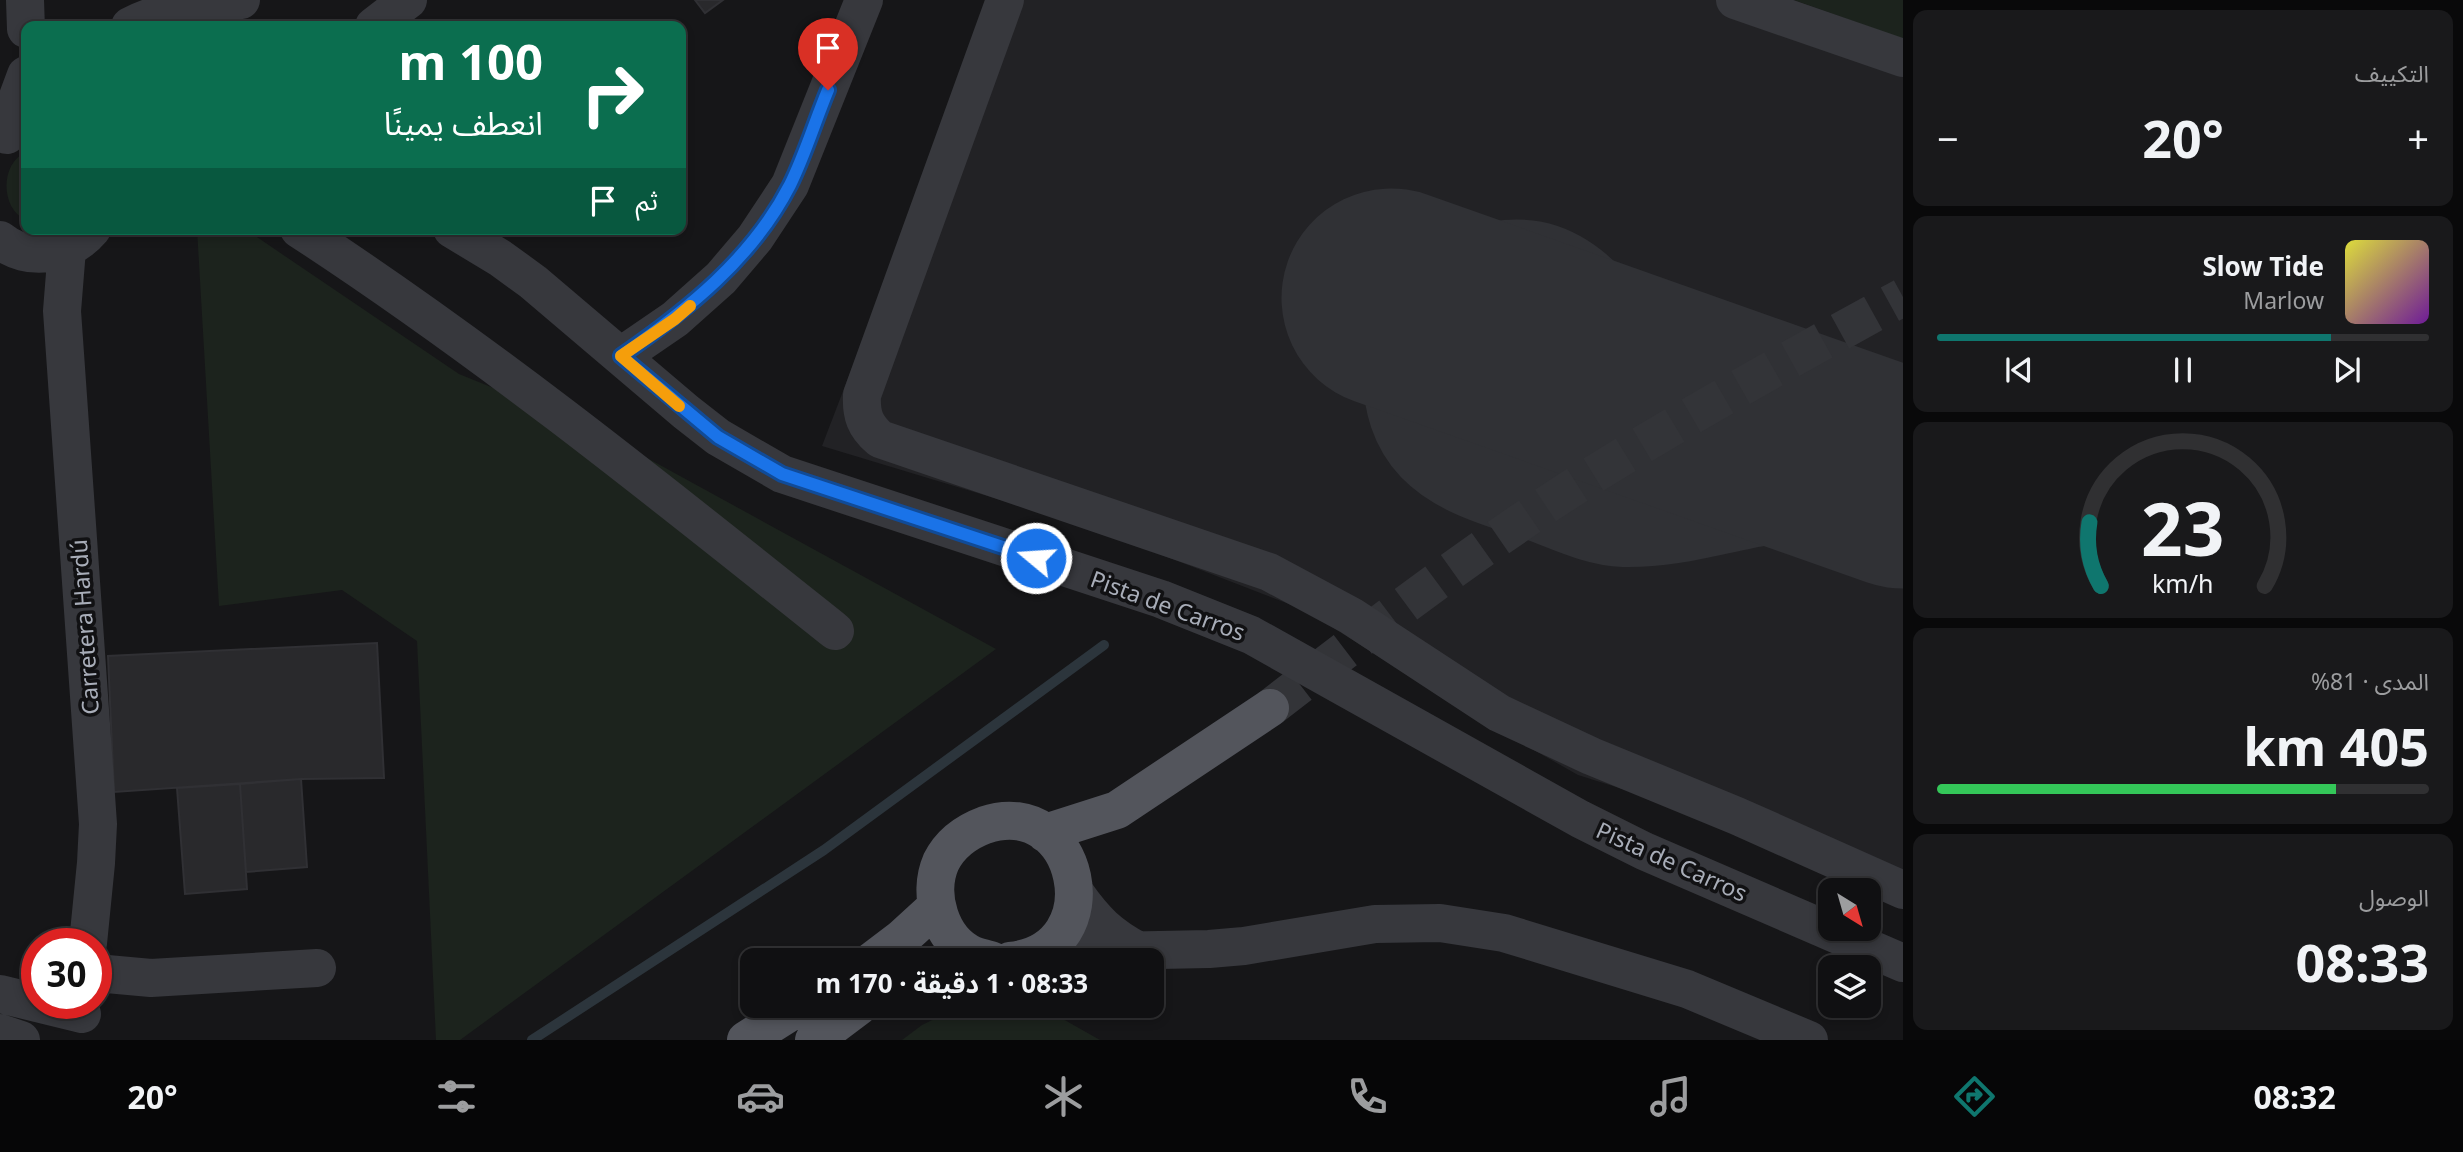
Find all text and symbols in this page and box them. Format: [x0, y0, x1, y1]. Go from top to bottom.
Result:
pin [798, 18, 858, 90]
text: 100 m [398, 28, 543, 94]
icon: arrive [809, 29, 847, 67]
icon: right [567, 49, 658, 140]
text: التكييف [2355, 57, 2429, 89]
text: انعطف يمينًا [384, 101, 543, 144]
text: 20° [2142, 102, 2224, 173]
text: − [1937, 112, 1959, 164]
text: + [2407, 112, 2429, 164]
icon: arrive [584, 182, 622, 220]
text: ثم [636, 182, 658, 218]
text: Slow Tide [2202, 248, 2324, 284]
text: Marlow [2243, 284, 2324, 316]
icon: previous [2000, 351, 2038, 389]
icon: pause [2164, 351, 2202, 389]
icon: next [2328, 351, 2366, 389]
text: 23 [2141, 478, 2225, 577]
position arrow [999, 521, 1073, 595]
street label: Carretera Hardú [62, 538, 106, 716]
street label: Pista de Carros [1086, 562, 1250, 648]
text: km/h [2152, 566, 2214, 600]
text: المدى · 81% [2311, 665, 2429, 697]
text: 405 km [2243, 710, 2429, 781]
street label: Pista de Carros [1591, 813, 1753, 909]
north arrow [1818, 878, 1881, 942]
map controls [1818, 878, 1881, 1018]
text: الوصول [2359, 881, 2429, 913]
text: 08:33 [2295, 926, 2429, 997]
speed limit sign: 30 [21, 928, 112, 1019]
button: layers [1818, 955, 1881, 1018]
text: 08:33 · 1 دقيقة · 170 m [816, 965, 1088, 1001]
icon: filters [432, 1072, 481, 1121]
icon: car [736, 1072, 785, 1121]
icon: climate [1039, 1072, 1088, 1121]
icon: phone [1343, 1072, 1392, 1121]
icon: music [1646, 1072, 1695, 1121]
icon: directions [1950, 1072, 1999, 1121]
text: 20° [127, 1075, 178, 1118]
text: 08:32 [2254, 1075, 2336, 1118]

